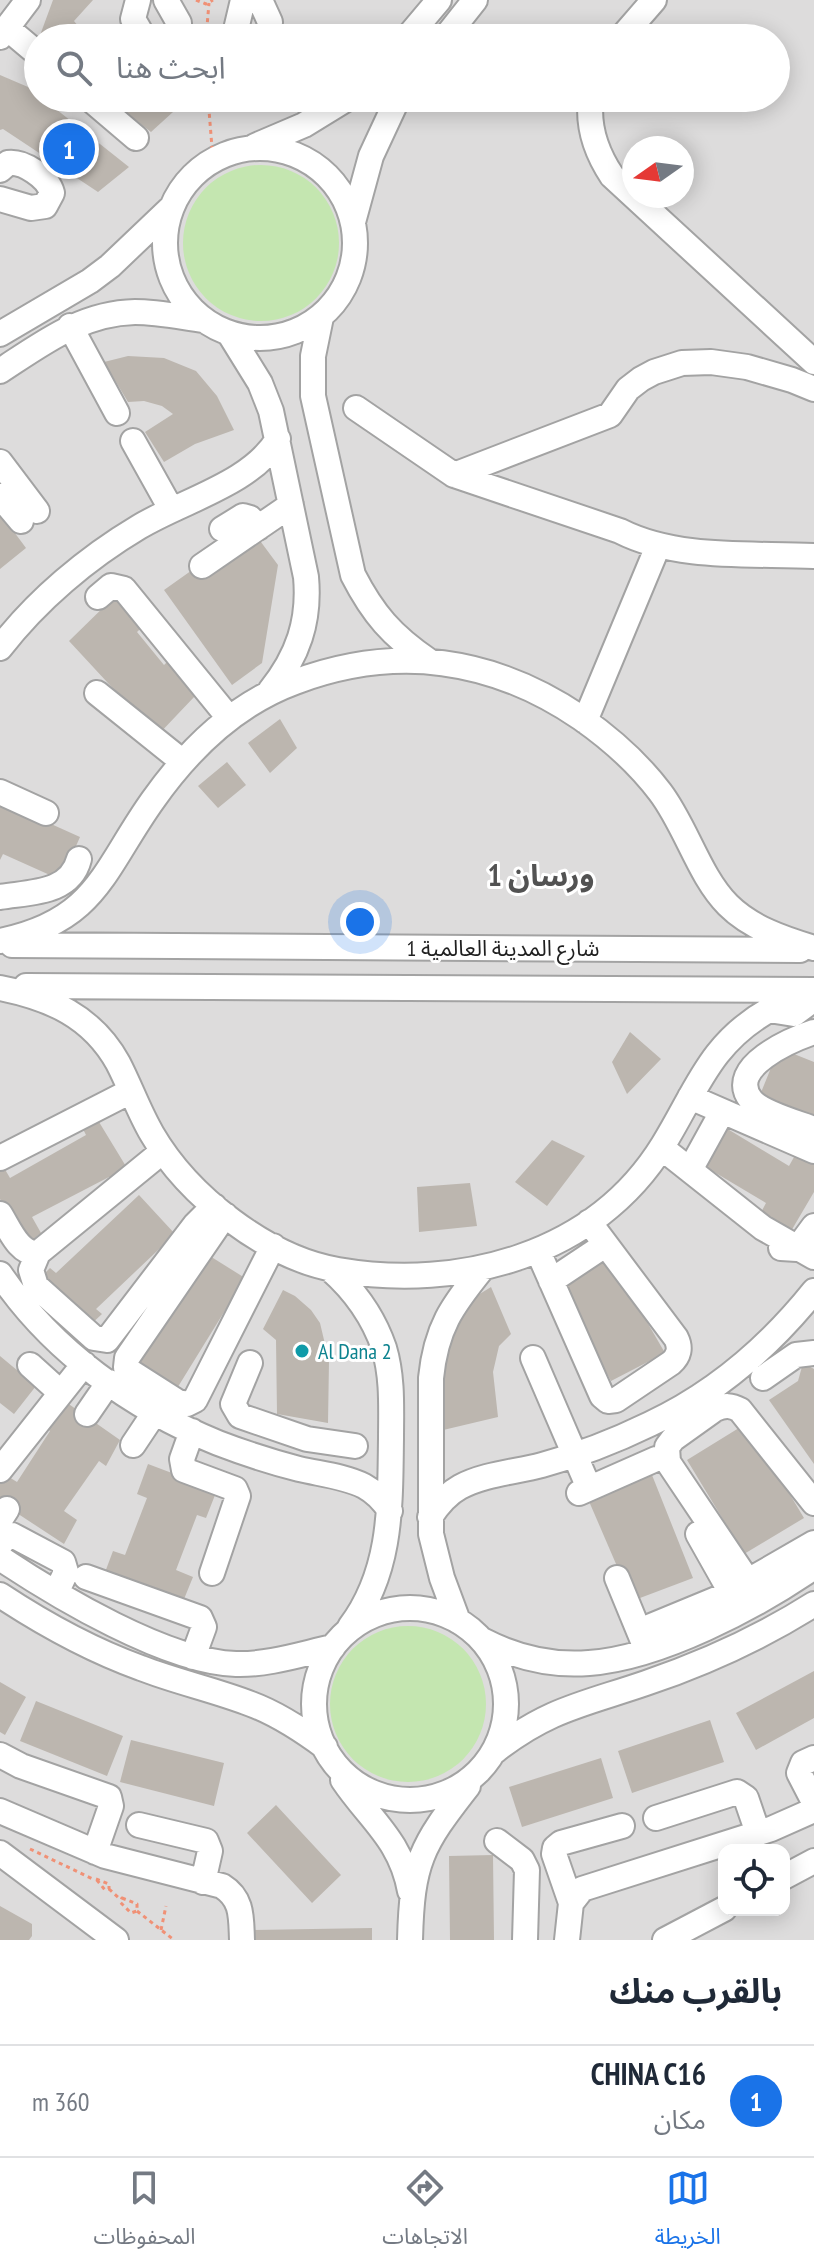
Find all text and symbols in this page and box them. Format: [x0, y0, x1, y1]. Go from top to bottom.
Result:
search box [24, 24, 790, 112]
icon: search [52, 46, 96, 90]
text: ابحث هنا [116, 47, 226, 86]
pin: 1 [43, 119, 95, 179]
north arrow [622, 136, 694, 208]
district label: ورسان 1 [487, 855, 595, 894]
your location [340, 902, 380, 942]
street label: شارع المدينة العالمية 1 [406, 934, 600, 965]
place label: Al Dana 2 [318, 1337, 392, 1365]
marker: Al Dana 2 [293, 1342, 311, 1360]
map controls [718, 1844, 790, 1916]
button: locate [718, 1844, 790, 1916]
text: بالقرب منك [609, 1968, 782, 2012]
text: CHINA C16 [591, 2054, 706, 2093]
text: 360 m [32, 2085, 90, 2118]
text: 1 [750, 2085, 762, 2118]
text: مكان [654, 2103, 706, 2136]
tab: المحفوظات [93, 2166, 195, 2260]
tab: الاتجاهات [382, 2166, 468, 2260]
tab: الخريطة [655, 2166, 721, 2260]

